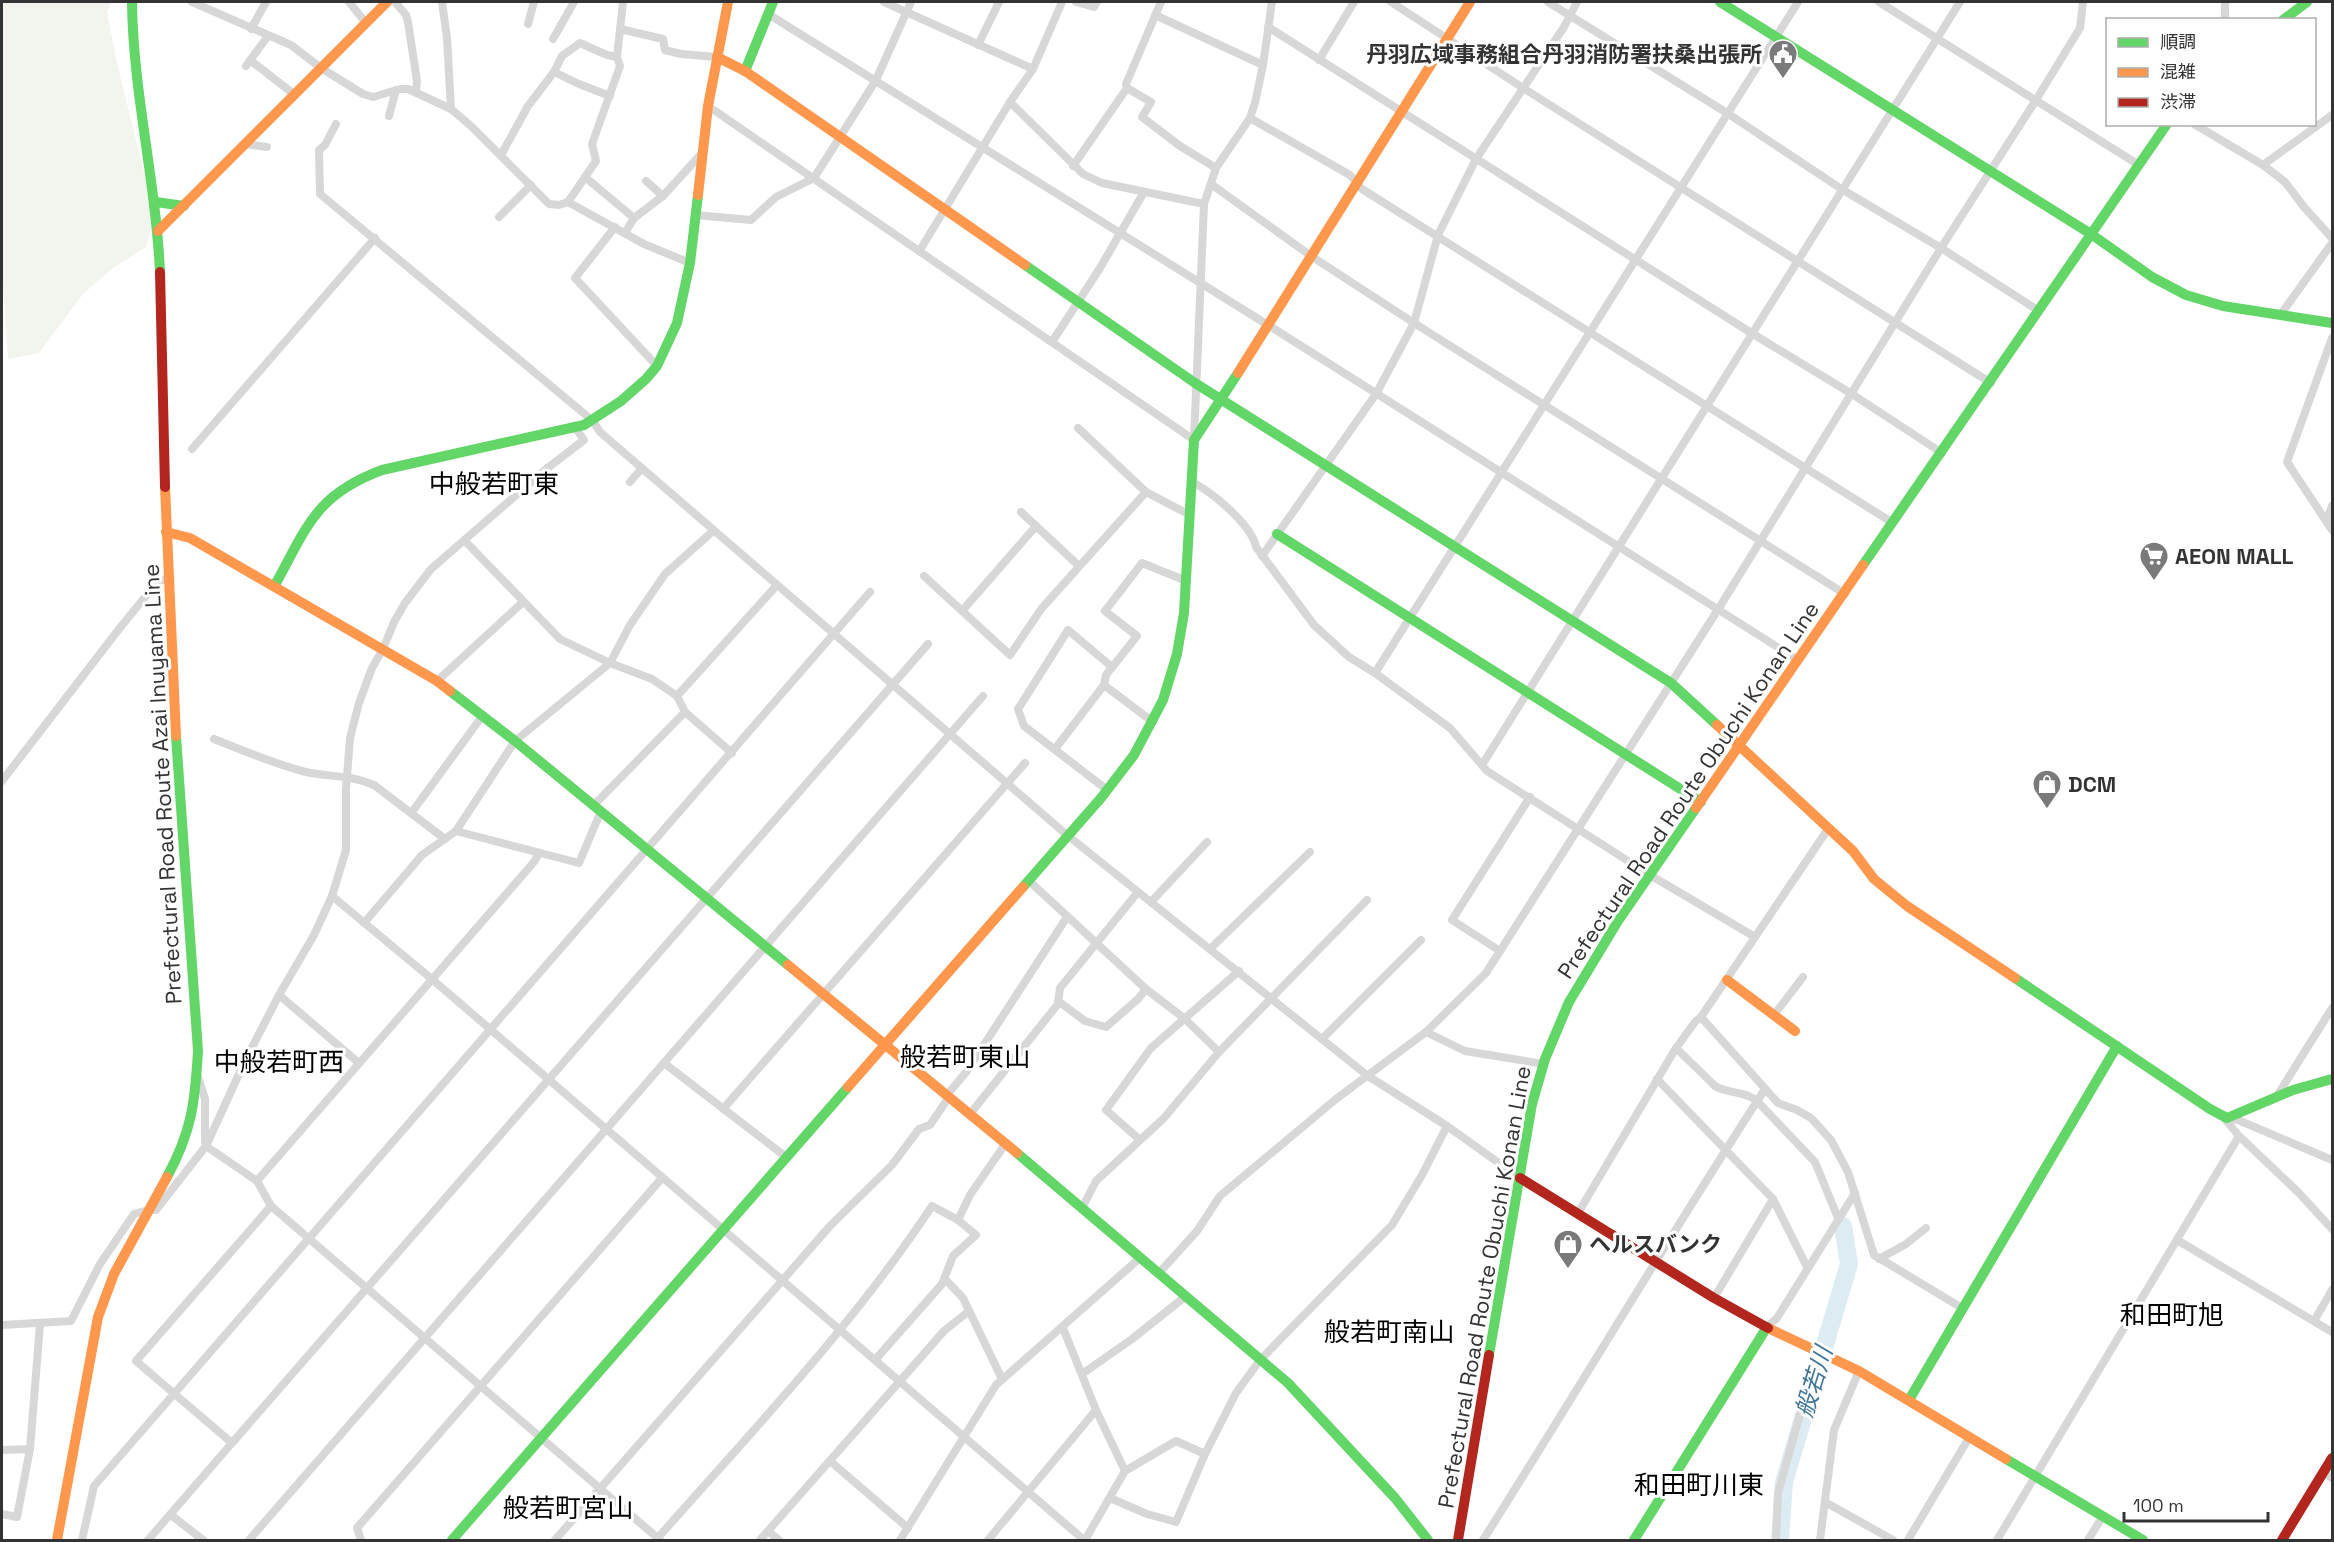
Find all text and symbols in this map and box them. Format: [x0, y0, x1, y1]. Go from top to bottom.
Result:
legend [2106, 18, 2316, 126]
text: 順調 [2160, 30, 2196, 53]
public building icon: 丹羽広域事務組合丹羽消防署扶桑出張所 [1767, 38, 1799, 80]
place label: 丹羽広域事務組合丹羽消防署扶桑出張所 [1366, 40, 1762, 68]
text: 混雑 [2160, 60, 2196, 83]
text: 渋滞 [2160, 90, 2196, 113]
district label: 中般若町東 [429, 467, 559, 501]
supermarket icon: AEON MALL [2138, 540, 2170, 582]
place label: AEON MALL [2175, 542, 2294, 570]
street label: Prefectural Road Route Azai Inuyama Line [136, 563, 188, 1005]
street label: Prefectural Road Route Obuchi Konan Line [1551, 596, 1825, 984]
shop icon: DCM [2031, 768, 2063, 810]
place label: DCM [2068, 770, 2116, 798]
district label: 般若町東山 [900, 1040, 1030, 1074]
district label: 中般若町西 [214, 1045, 344, 1079]
street label: Prefectural Road Route Obuchi Konan Line [1431, 1064, 1537, 1510]
shop icon: ヘルスバンク [1552, 1228, 1584, 1270]
place label: ヘルスバンク [1589, 1230, 1722, 1258]
district label: 和田町旭 [2120, 1298, 2224, 1332]
district label: 般若町南山 [1324, 1315, 1454, 1349]
water label: 般若川 [1788, 1340, 1840, 1421]
district label: 和田町川東 [1634, 1468, 1764, 1502]
scale bar [2124, 1485, 2268, 1523]
district label: 般若町宮山 [503, 1491, 633, 1525]
text: 100 m [2133, 1494, 2184, 1517]

